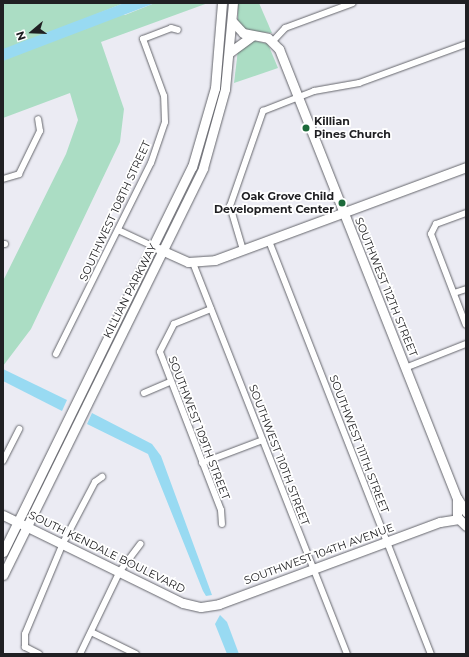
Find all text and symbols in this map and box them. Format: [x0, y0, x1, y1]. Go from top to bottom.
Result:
north arrow [12, 12, 52, 52]
text: N [13, 29, 29, 42]
place label: Killian Pines Church [314, 115, 391, 141]
marker: Killian Pines Church [301, 123, 311, 133]
street label: SOUTHWEST 108TH STREET [77, 139, 153, 283]
place label: Oak Grove Child Development Center [214, 190, 334, 216]
marker: Oak Grove Child Development Center [337, 198, 347, 208]
street label: SOUTHWEST 112TH STREET [352, 215, 420, 359]
street label: KILLIAN PARKWAY [101, 242, 159, 340]
street label: SOUTHWEST 109TH STREET [165, 354, 233, 502]
street label: SOUTHWEST 111TH STREET [327, 373, 391, 515]
street label: SOUTHWEST 110TH STREET [246, 383, 312, 527]
street label: SOUTH KENDALE BOULEVARD [27, 508, 187, 596]
street label: SOUTHWEST 104TH AVENUE [242, 521, 396, 587]

